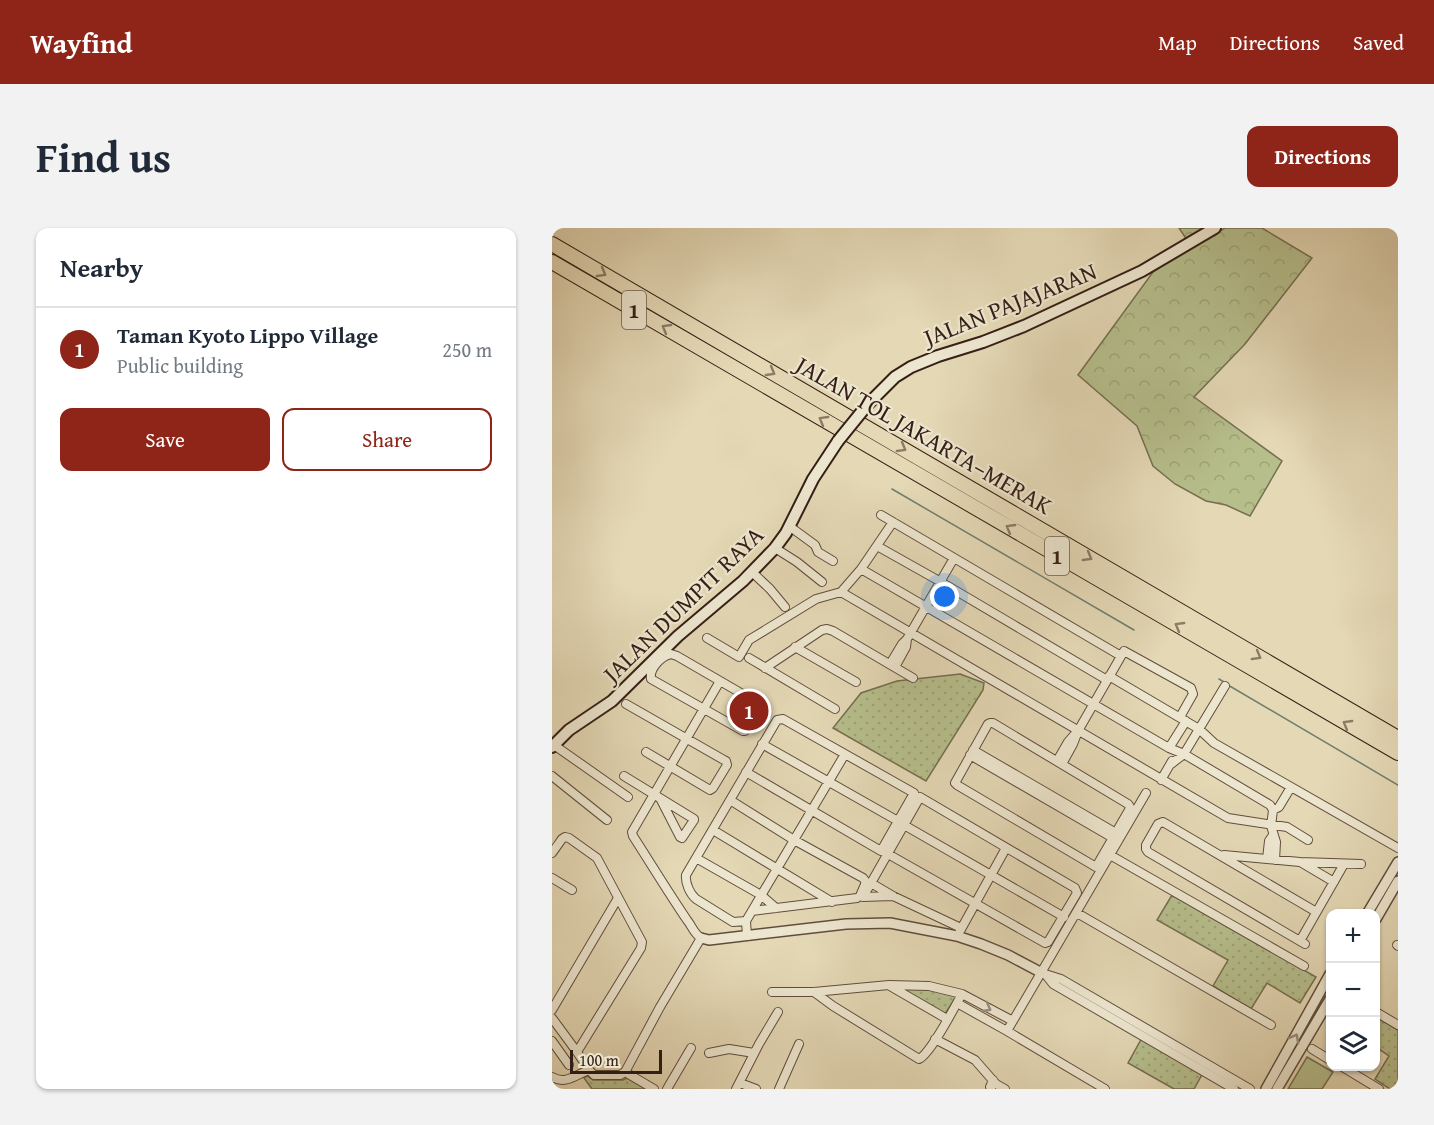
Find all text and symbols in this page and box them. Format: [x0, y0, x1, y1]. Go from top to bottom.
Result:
text: Wayfind [30, 22, 132, 63]
text: Map [1158, 27, 1197, 58]
text: Directions [1230, 27, 1320, 58]
text: Saved [1353, 27, 1404, 58]
text: Find us [36, 126, 171, 187]
button: Directions [1247, 126, 1398, 187]
text: Nearby [60, 248, 143, 287]
street label: JALAN PAJAJARAN [916, 253, 1102, 356]
one-way arrow [596, 266, 607, 278]
road number: 1 [622, 291, 646, 329]
text: Taman Kyoto Lippo Village [117, 319, 378, 351]
one-way arrow [662, 324, 672, 336]
text: 1 [74, 335, 85, 364]
text: 250 m [442, 335, 492, 364]
street label: JALAN TOL JAKARTA–MERAK [787, 346, 1059, 523]
text: Public building [117, 351, 243, 380]
one-way arrow [765, 365, 775, 376]
button: Save [60, 408, 270, 471]
button: Share [282, 408, 492, 471]
one-way arrow [819, 416, 829, 427]
one-way arrow [896, 441, 906, 453]
street label: JALAN DUMPIT RAYA [593, 518, 772, 692]
one-way arrow [1006, 524, 1016, 536]
road number: 1 [1045, 537, 1069, 575]
one-way arrow [1082, 550, 1092, 562]
your location [930, 582, 959, 611]
one-way arrow [1175, 622, 1185, 633]
one-way arrow [1251, 648, 1261, 660]
pin: 1 [730, 688, 768, 734]
one-way arrow [1343, 720, 1353, 731]
map controls [1326, 909, 1380, 1071]
button: + [1326, 909, 1380, 963]
button: − [1326, 963, 1380, 1017]
one-way arrow [981, 1001, 992, 1012]
button: layers [1326, 1017, 1380, 1071]
one-way arrow [1287, 1034, 1299, 1044]
scale bar [570, 1047, 662, 1074]
text: 100 m [579, 1048, 619, 1072]

